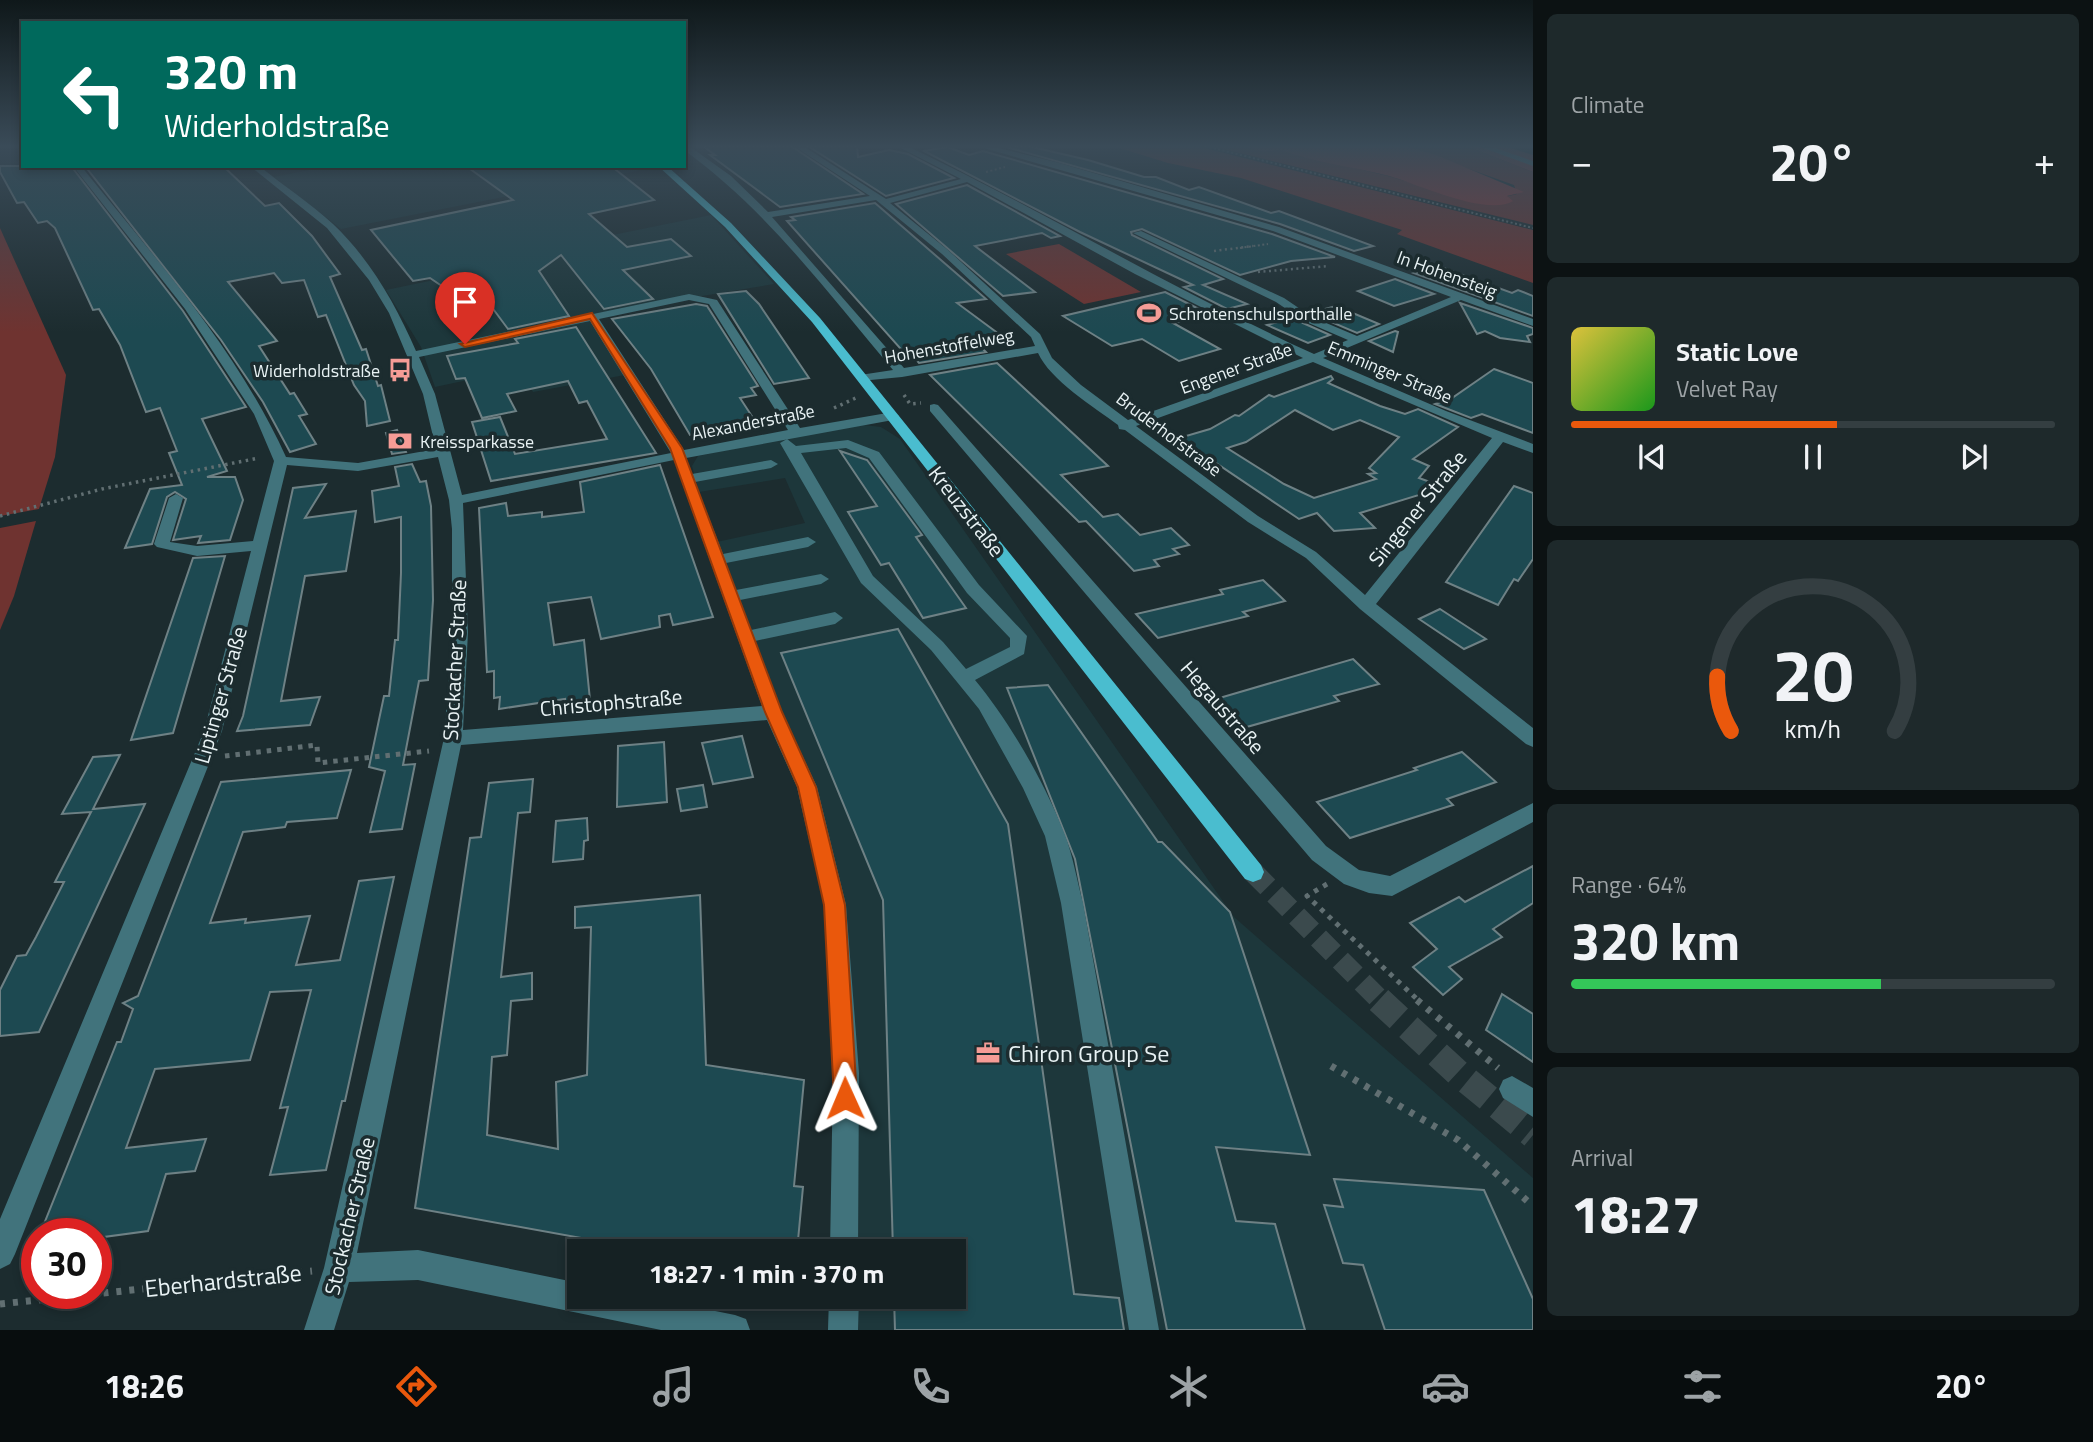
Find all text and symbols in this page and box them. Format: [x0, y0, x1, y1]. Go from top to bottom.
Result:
text: 320 m [164, 33, 298, 108]
icon: left [49, 49, 140, 140]
text: Climate [1571, 87, 1644, 122]
text: Widerholdstraße [164, 101, 390, 149]
text: 20° [1769, 122, 1857, 201]
text: − [1571, 132, 1592, 190]
text: + [2034, 132, 2055, 190]
street label: In Hohensteig [1393, 243, 1501, 305]
pin [435, 272, 495, 344]
icon: arrive [446, 283, 484, 321]
sports icon: Schrotenschulsporthalle [1135, 299, 1163, 327]
place label: Schrotenschulsporthalle [1169, 300, 1352, 327]
street label: Hohenstoffelweg [882, 321, 1016, 371]
text: Static Love [1676, 332, 1798, 371]
street label: Emminger Straße [1324, 334, 1456, 410]
street label: Engener Straße [1176, 335, 1296, 401]
bus stop icon: Widerholdstraße [386, 356, 414, 384]
place label: Widerholdstraße [253, 357, 380, 384]
text: Velvet Ray [1676, 371, 1778, 406]
street label: Bruderhofstraße [1110, 385, 1228, 483]
street label: Alexanderstraße [689, 397, 817, 447]
bank icon: Kreissparkasse [386, 427, 414, 455]
place label: Kreissparkasse [420, 428, 534, 455]
icon: previous [1633, 438, 1671, 476]
icon: pause [1794, 438, 1832, 476]
icon: next [1955, 438, 1993, 476]
street label: Singener Straße [1360, 443, 1474, 573]
street label: Kreuzstraße [921, 459, 1013, 563]
street label: Stockacher Straße [434, 579, 474, 741]
text: 20 [1772, 619, 1854, 729]
street label: Liptinger Straße [185, 623, 255, 767]
street label: Hegaustraße [1173, 653, 1273, 761]
street label: Christophstraße [539, 680, 683, 724]
text: km/h [1785, 710, 1841, 748]
text: Range · 64% [1571, 867, 1686, 902]
text: 320 km [1571, 901, 1740, 980]
place label: Chiron Group Se [1008, 1035, 1169, 1071]
office icon: Chiron Group Se [974, 1039, 1002, 1067]
position arrow [808, 1061, 882, 1135]
street label: Stockacher Straße [315, 1134, 383, 1298]
text: Arrival [1571, 1140, 1633, 1175]
text: 18:27 [1571, 1174, 1701, 1253]
speed limit sign: 30 [21, 1218, 112, 1309]
street label: Eberhardstraße [143, 1254, 303, 1306]
text: 18:27 · 1 min · 370 m [649, 1254, 884, 1293]
text: 18:26 [104, 1362, 184, 1410]
icon: directions [392, 1362, 441, 1411]
icon: music [649, 1362, 698, 1411]
icon: phone [906, 1362, 955, 1411]
icon: climate [1164, 1362, 1213, 1411]
icon: car [1421, 1362, 1470, 1411]
icon: filters [1678, 1362, 1727, 1411]
text: 20° [1935, 1362, 1989, 1410]

